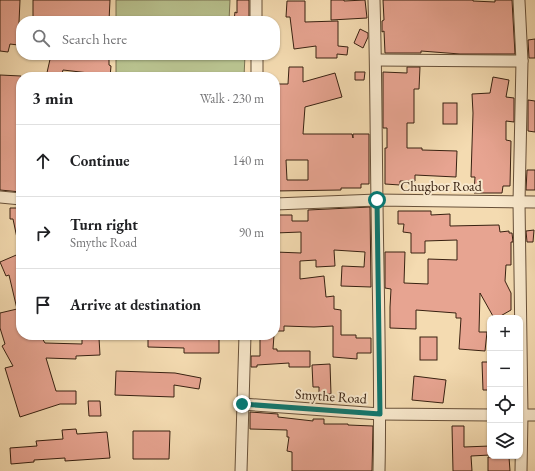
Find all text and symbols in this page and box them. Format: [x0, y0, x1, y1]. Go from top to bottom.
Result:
search box [16, 16, 280, 60]
icon: search [30, 27, 52, 49]
text: Search here [62, 29, 127, 48]
text: 3 min [32, 87, 73, 109]
text: Walk · 230 m [200, 90, 264, 107]
icon: ahead [32, 150, 54, 172]
text: Continue [70, 151, 130, 170]
text: 140 m [233, 152, 264, 169]
street label: Chugbor Road [400, 177, 483, 195]
route start [368, 191, 386, 209]
text: Turn right [70, 215, 138, 234]
icon: right [32, 222, 54, 244]
text: 90 m [239, 224, 264, 241]
text: Smythe Road [70, 234, 137, 251]
icon: arrive [32, 294, 54, 316]
text: Arrive at destination [70, 295, 201, 314]
map controls [487, 315, 523, 459]
button: + [487, 315, 523, 351]
button: − [487, 351, 523, 387]
street label: Smythe Road [294, 385, 369, 408]
button: locate [487, 387, 523, 423]
route end [233, 395, 251, 413]
button: layers [487, 423, 523, 459]

